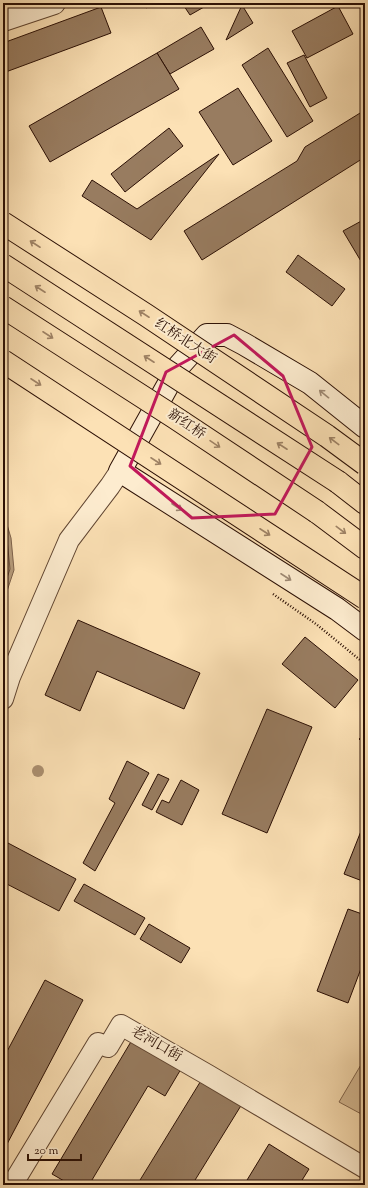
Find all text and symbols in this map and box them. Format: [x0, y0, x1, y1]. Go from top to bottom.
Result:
one-way arrow [30, 240, 41, 248]
one-way arrow [35, 285, 46, 293]
one-way arrow [138, 310, 150, 318]
street label: 红桥北大街 [150, 315, 220, 369]
one-way arrow [42, 331, 53, 340]
one-way arrow [143, 355, 155, 363]
one-way arrow [30, 379, 42, 387]
one-way arrow [318, 390, 329, 399]
street label: 新红桥 [163, 405, 209, 445]
one-way arrow [328, 436, 339, 445]
one-way arrow [209, 441, 221, 449]
one-way arrow [276, 441, 287, 450]
one-way arrow [150, 457, 161, 465]
one-way arrow [171, 503, 183, 511]
one-way arrow [335, 526, 346, 534]
one-way arrow [259, 528, 270, 536]
one-way arrow [280, 573, 291, 581]
street label: 老河口街 [127, 1022, 185, 1068]
scale bar [28, 1136, 81, 1162]
text: 20 m [34, 1142, 59, 1160]

